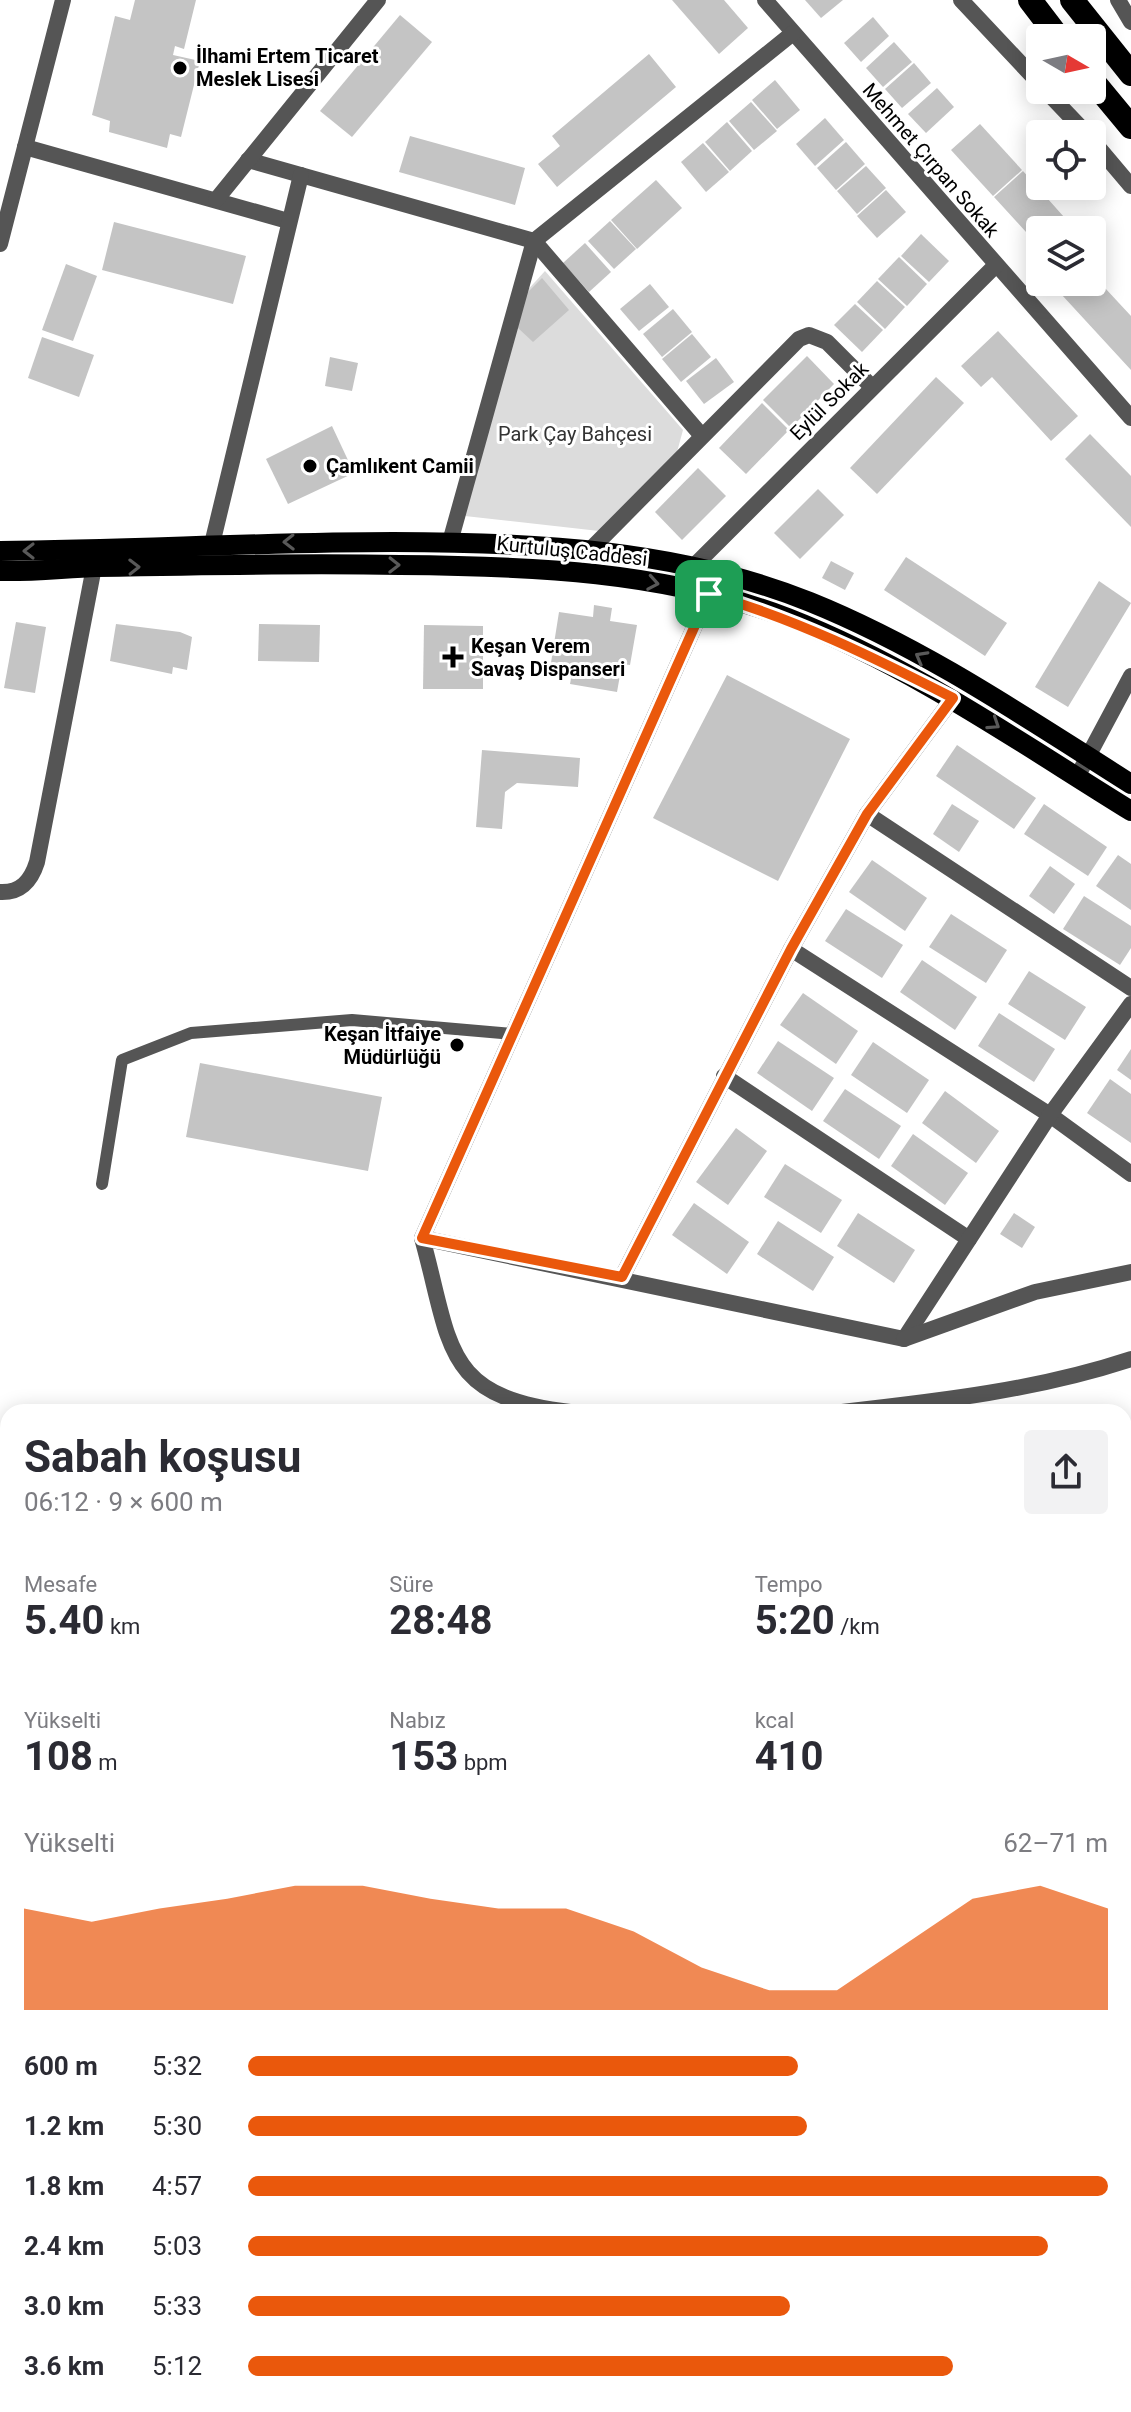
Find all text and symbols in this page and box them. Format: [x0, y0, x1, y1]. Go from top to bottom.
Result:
north arrow [1026, 24, 1106, 104]
map controls [1026, 24, 1106, 296]
place label: İlhami Ertem Ticaret Meslek Lisesi [196, 44, 379, 91]
marker: İlhami Ertem Ticaret Meslek Lisesi [171, 59, 189, 77]
street label: Mehmet Çırpan Sokak [858, 78, 1005, 242]
button: locate [1026, 120, 1106, 200]
button: layers [1026, 216, 1106, 296]
street label: Eylül Sokak [785, 356, 874, 445]
park label: Park Çay Bahçesi [498, 422, 652, 446]
place label: Çamlıkent Camii [326, 454, 474, 478]
marker: Çamlıkent Camii [301, 457, 319, 475]
street label: Kurtuluş Caddesi [495, 531, 649, 571]
one-way arrow [282, 534, 295, 551]
one-way arrow [22, 542, 35, 560]
one-way arrow [388, 556, 401, 573]
one-way arrow [128, 558, 141, 576]
pin [675, 560, 743, 628]
icon: arrive [687, 572, 731, 616]
one-way arrow [646, 573, 660, 590]
place label: Keşan Verem Savaş Dispanseri [471, 634, 625, 681]
marker: Keşan Verem Savaş Dispanseri [442, 646, 464, 668]
one-way arrow [914, 651, 929, 666]
one-way arrow [985, 715, 1000, 730]
place label: Keşan İtfaiye Müdürlüğü [324, 1022, 441, 1069]
marker: Keşan İtfaiye Müdürlüğü [448, 1036, 466, 1054]
button: share [1024, 1430, 1108, 1514]
text: Sabah koşusu [24, 1431, 301, 1483]
text: 06:12 · 9 × 600 m [24, 1487, 223, 1517]
text: Mesafe [24, 1572, 97, 1597]
text: Süre [389, 1572, 433, 1597]
text: Tempo [755, 1572, 823, 1597]
text: 5.40 [24, 1597, 104, 1644]
text: 28:48 [389, 1597, 492, 1644]
text: 5:20 [755, 1597, 835, 1644]
text: km [104, 1614, 140, 1639]
text: /km [835, 1614, 880, 1639]
text: Yükselti [24, 1708, 101, 1733]
text: Nabız [389, 1708, 446, 1733]
text: kcal [755, 1708, 794, 1733]
text: 108 [24, 1733, 93, 1780]
text: 153 [389, 1733, 458, 1780]
text: 410 [755, 1733, 824, 1780]
text: m [93, 1750, 118, 1775]
text: bpm [458, 1750, 508, 1775]
text: Yükselti [24, 1828, 115, 1858]
text: 62–71 m [1003, 1828, 1108, 1858]
text: 600 m [24, 2051, 98, 2081]
text: 5:32 [152, 2051, 202, 2081]
text: 1.2 km [24, 2111, 104, 2141]
text: 5:30 [152, 2111, 202, 2141]
text: 1.8 km [24, 2171, 104, 2201]
text: 4:57 [152, 2171, 202, 2201]
text: 2.4 km [24, 2231, 104, 2261]
text: 5:03 [152, 2231, 202, 2261]
text: 3.0 km [24, 2291, 104, 2321]
text: 5:33 [152, 2291, 202, 2321]
text: 3.6 km [24, 2351, 104, 2381]
text: 5:12 [152, 2351, 202, 2381]

